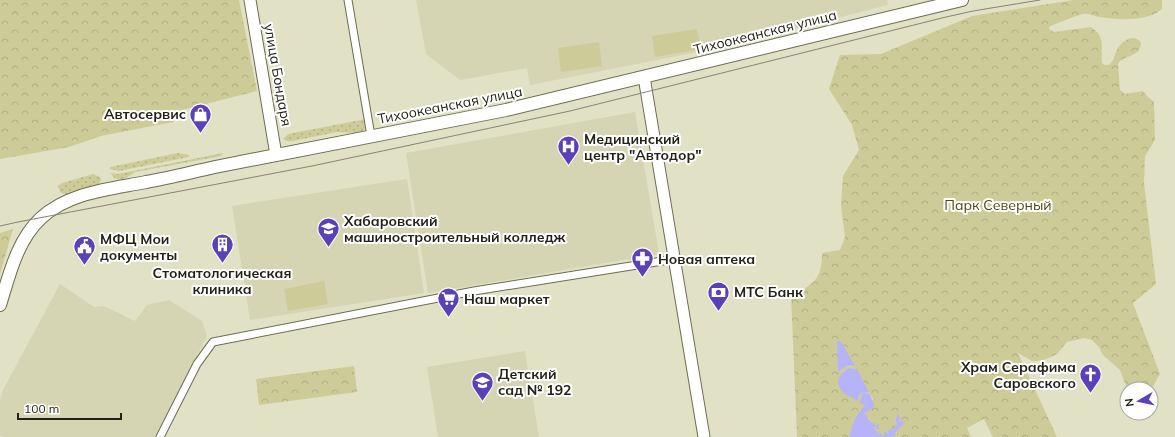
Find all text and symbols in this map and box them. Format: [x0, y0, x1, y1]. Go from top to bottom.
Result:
street label: Тихоокеанская улица [692, 5, 838, 59]
street label: улица Бондаря [260, 22, 296, 128]
street label: Тихоокеанская улица [376, 82, 524, 128]
shop icon: Автосервис [188, 101, 214, 134]
place label: Автосервис [104, 105, 186, 123]
place label: Медицинский центр "Автодор" [584, 130, 702, 164]
hospital icon: Медицинский центр "Автодор" [556, 134, 582, 167]
park label: Парк Северный [944, 196, 1052, 214]
place label: Хабаровский машиностроительный колледж [343, 212, 566, 246]
school or university icon: Хабаровский машиностроительный колледж [315, 216, 341, 249]
place label: МФЦ Мои документы [100, 230, 177, 264]
building icon: Стоматологическая клиника [209, 232, 235, 265]
public building icon: МФЦ Мои документы [72, 234, 98, 267]
pharmacy icon: Новая аптека [629, 246, 655, 279]
place label: Новая аптека [658, 250, 755, 268]
place label: Стоматологическая клиника [153, 264, 291, 298]
bank icon: МТС Банк [706, 279, 732, 312]
place label: МТС Банк [734, 283, 804, 301]
supermarket icon: Наш маркет [436, 286, 462, 319]
place label: Наш маркет [464, 290, 550, 308]
place label: Храм Серафима Саровского [960, 358, 1076, 392]
church icon: Храм Серафима Саровского [1078, 362, 1104, 395]
place label: Детский сад № 192 [498, 365, 572, 399]
school or university icon: Детский сад № 192 [470, 369, 496, 402]
north arrow [1119, 381, 1159, 421]
scale bar [18, 395, 121, 421]
text: N [1122, 397, 1137, 408]
text: 100 m [24, 401, 59, 416]

